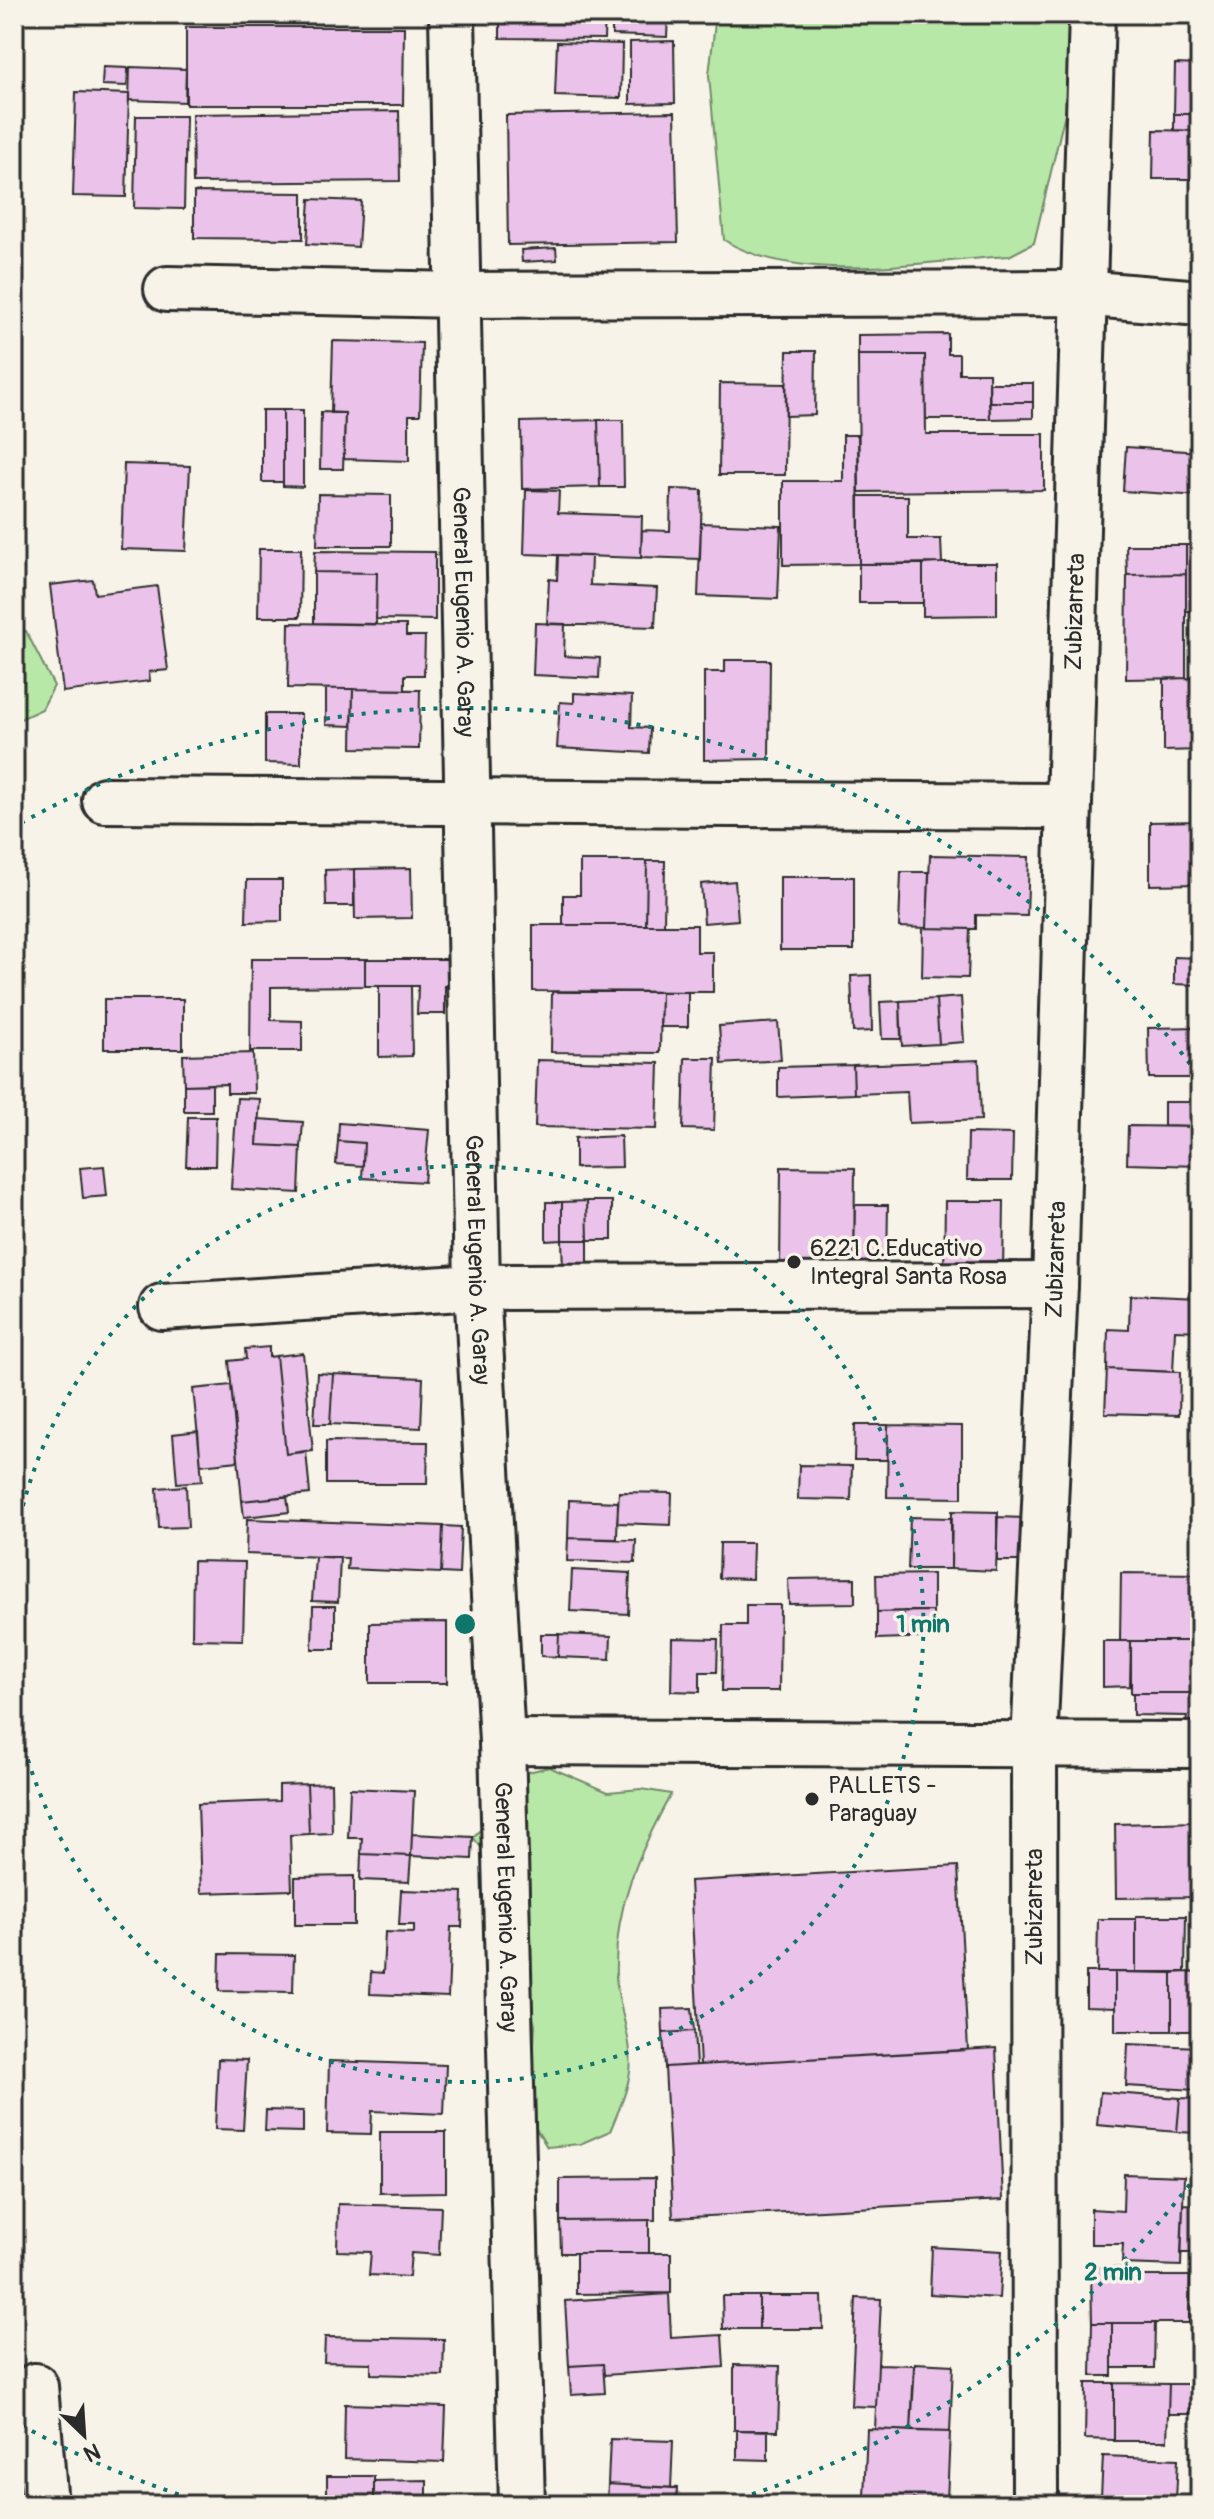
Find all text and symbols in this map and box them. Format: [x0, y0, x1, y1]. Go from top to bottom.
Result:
street label: General Eugenio A. Garay [447, 486, 481, 737]
street label: Zubizarreta [1058, 553, 1091, 671]
street label: General Eugenio A. Garay [460, 1134, 497, 1386]
street label: Zubizarreta [1039, 1200, 1072, 1319]
place label: 6221 C.Educativo Integral Santa Rosa [810, 1234, 1007, 1291]
marker: 6221 C.Educativo Integral Santa Rosa [785, 1253, 803, 1271]
centre of rings [451, 1610, 479, 1638]
text: 1 min [896, 1610, 950, 1639]
place label: PALLETS - Paraguay [828, 1771, 936, 1828]
street label: General Eugenio A. Garay [489, 1781, 524, 2033]
marker: PALLETS - Paraguay [803, 1790, 821, 1808]
street label: Zubizarreta [1020, 1848, 1049, 1966]
text: 2 min [1084, 2258, 1142, 2287]
north arrow [44, 2395, 124, 2475]
text: N [79, 2436, 105, 2468]

